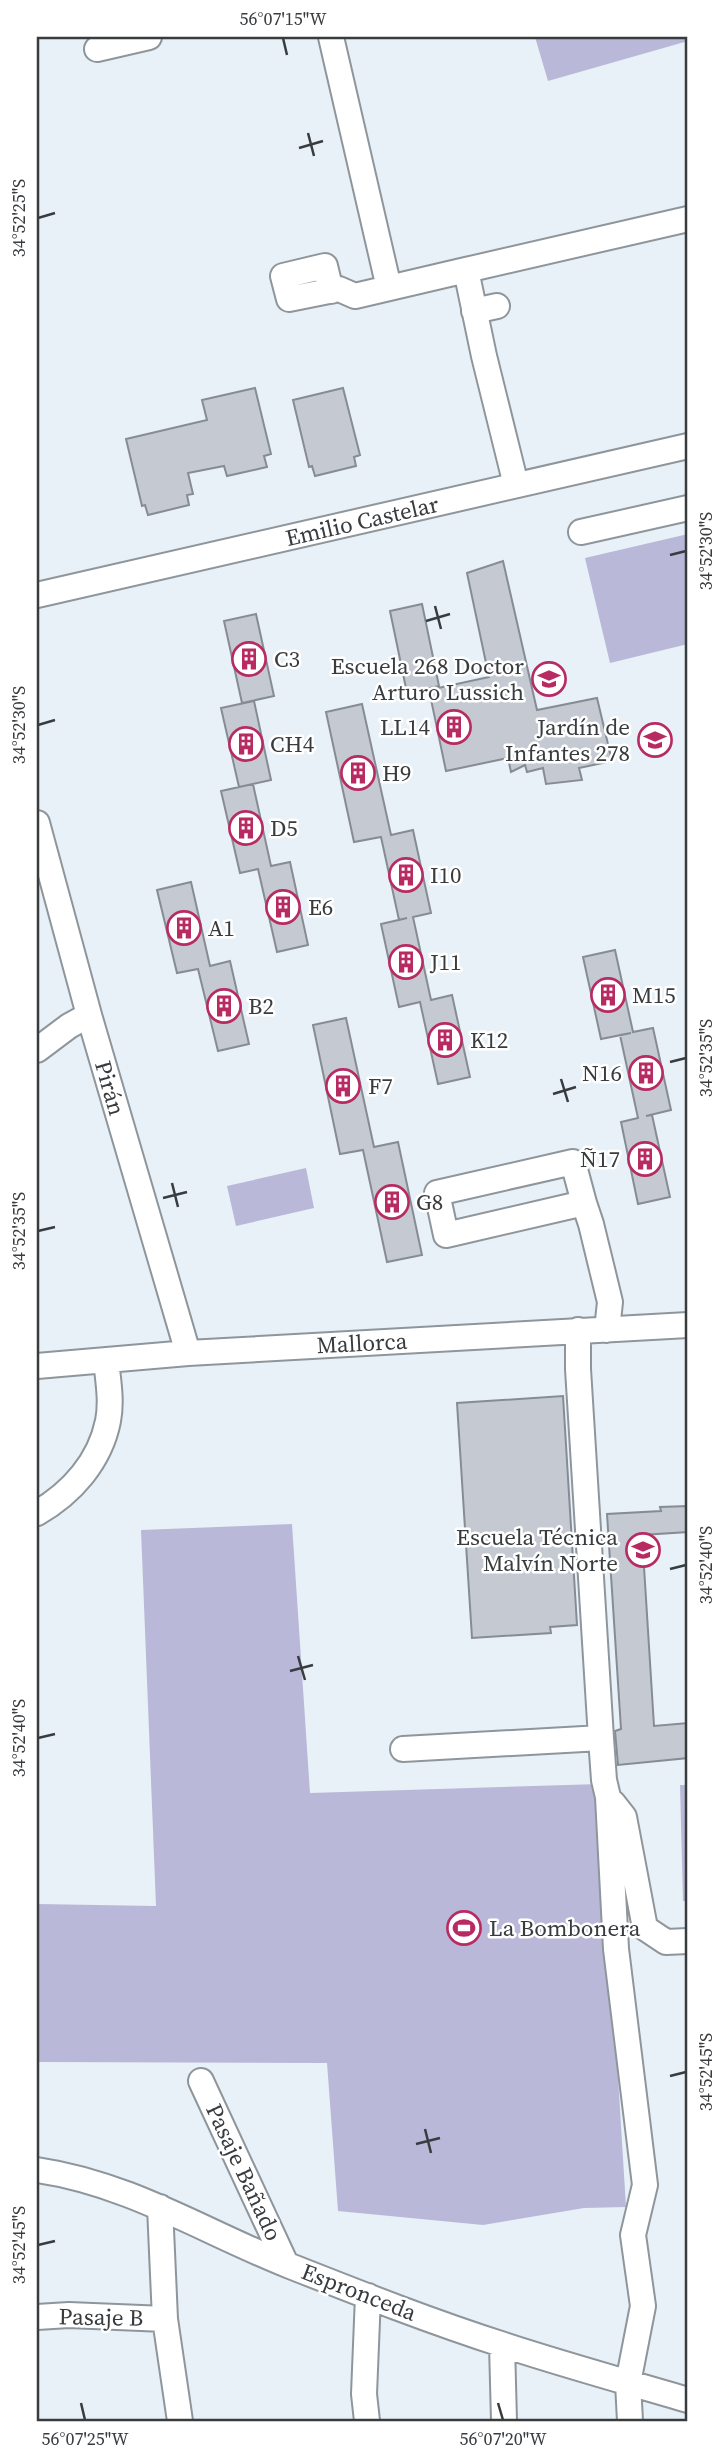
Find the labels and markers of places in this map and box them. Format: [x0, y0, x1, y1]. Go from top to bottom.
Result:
building icon: C3 [230, 640, 268, 678]
place label: C3 [274, 643, 300, 675]
place label: Escuela 268 Doctor Arturo Lussich [331, 650, 524, 708]
school or university icon: Escuela 268 Doctor Arturo Lussich [530, 660, 568, 698]
building icon: LL14 [435, 708, 473, 746]
place label: LL14 [380, 711, 430, 743]
place label: Jardín de Infantes 278 [505, 711, 630, 769]
school or university icon: Jardín de Infantes 278 [636, 721, 674, 759]
building icon: CH4 [227, 725, 265, 763]
place label: CH4 [270, 728, 315, 760]
building icon: H9 [339, 754, 377, 792]
place label: H9 [382, 757, 412, 789]
building icon: D5 [227, 809, 265, 847]
place label: D5 [270, 812, 298, 844]
building icon: I10 [387, 856, 425, 894]
place label: I10 [430, 859, 462, 891]
building icon: E6 [264, 888, 302, 926]
place label: E6 [308, 891, 333, 923]
building icon: A1 [165, 909, 203, 947]
place label: A1 [208, 912, 235, 944]
building icon: J11 [387, 943, 425, 981]
place label: J11 [429, 946, 462, 978]
building icon: M15 [589, 976, 627, 1014]
place label: M15 [632, 979, 676, 1011]
building icon: B2 [205, 987, 243, 1025]
place label: B2 [248, 990, 274, 1022]
building icon: K12 [426, 1021, 464, 1059]
place label: K12 [470, 1024, 508, 1056]
building icon: N16 [627, 1054, 665, 1092]
place label: N16 [582, 1057, 622, 1089]
building icon: F7 [324, 1067, 362, 1105]
place label: F7 [368, 1070, 393, 1102]
building icon: Ñ17 [626, 1140, 664, 1178]
place label: Ñ17 [580, 1143, 620, 1175]
building icon: G8 [373, 1183, 411, 1221]
place label: G8 [416, 1186, 443, 1218]
place label: Escuela Técnica Malvín Norte [456, 1521, 618, 1579]
school or university icon: Escuela Técnica Malvín Norte [624, 1531, 662, 1569]
sports icon: La Bombonera [445, 1909, 483, 1947]
place label: La Bombonera [489, 1912, 641, 1944]

